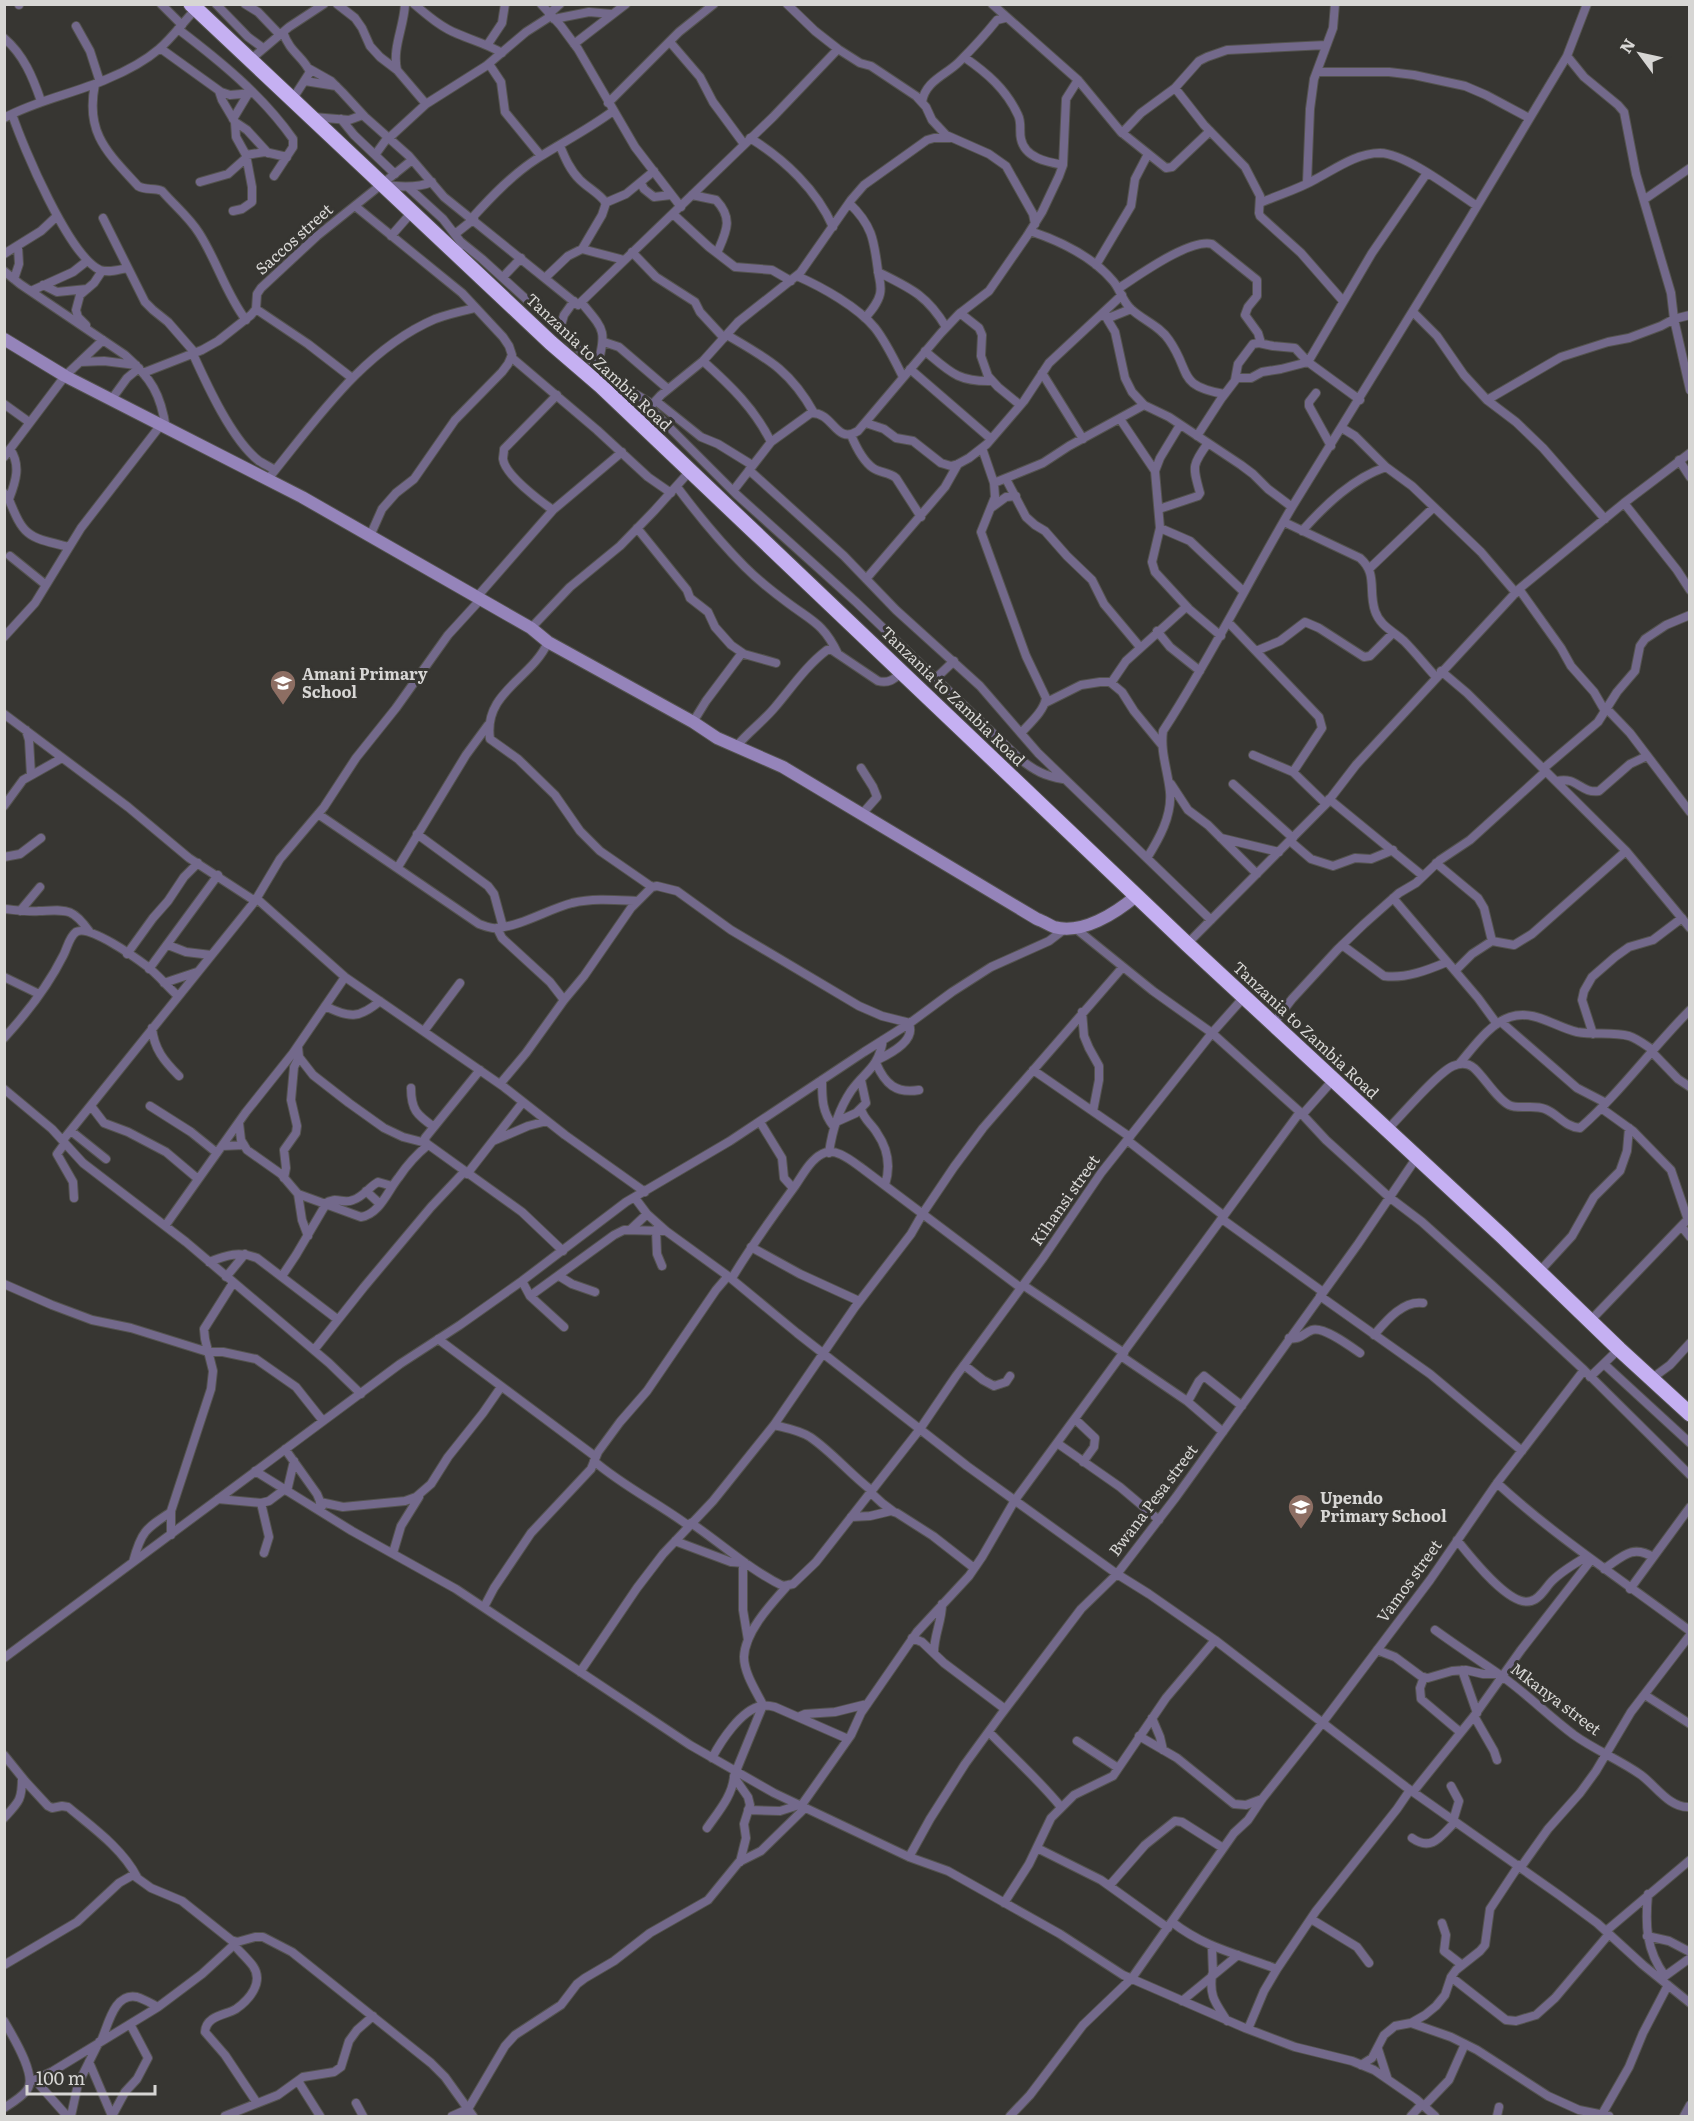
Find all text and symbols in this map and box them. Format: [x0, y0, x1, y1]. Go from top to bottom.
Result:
north arrow [1610, 24, 1670, 84]
text: N [1613, 33, 1640, 57]
street label: Saccos street [249, 197, 338, 280]
street label: Tanzania to Zambia Road [521, 287, 678, 436]
street label: Tanzania to Zambia Road [876, 620, 1031, 771]
place label: Amani Primary School [302, 661, 428, 703]
school or university icon: Amani Primary School [268, 668, 298, 706]
street label: Tanzania to Zambia Road [1228, 955, 1385, 1104]
street label: Kihansi street [1024, 1149, 1105, 1250]
street label: Bwana Pesa street [1102, 1438, 1203, 1560]
place label: Upendo Primary School [1320, 1485, 1447, 1527]
school or university icon: Upendo Primary School [1286, 1492, 1316, 1530]
street label: Vamos street [1370, 1533, 1447, 1627]
street label: Mkanya street [1506, 1656, 1607, 1741]
scale bar [27, 2058, 154, 2096]
text: 100 m [36, 2064, 85, 2091]

